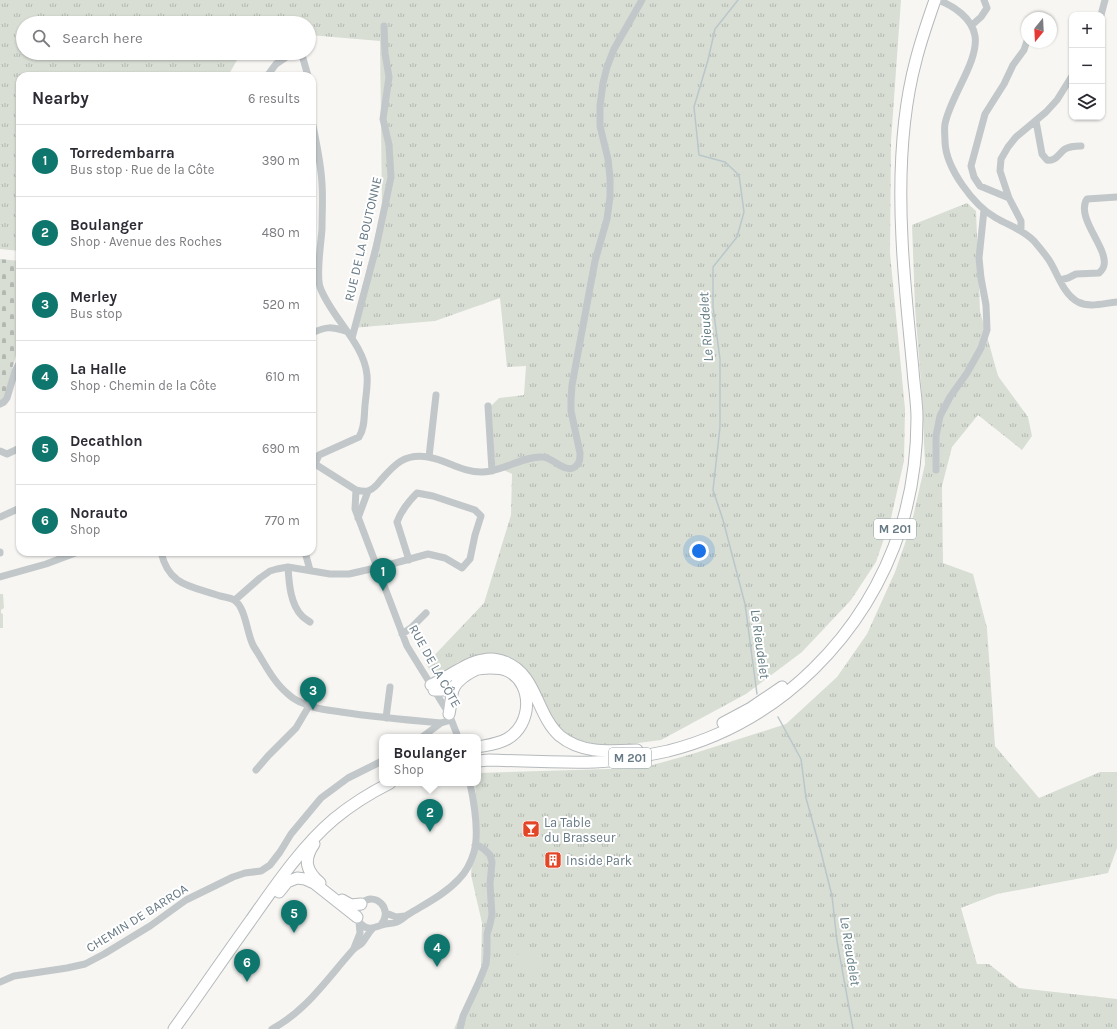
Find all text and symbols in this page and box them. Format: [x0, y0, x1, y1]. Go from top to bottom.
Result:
north arrow [1021, 12, 1057, 48]
map controls [1069, 12, 1105, 120]
button: + [1069, 12, 1105, 48]
search box [16, 16, 316, 60]
icon: search [30, 27, 52, 49]
text: Search here [62, 29, 143, 47]
button: − [1069, 48, 1105, 84]
button: layers [1069, 84, 1105, 120]
text: Nearby [32, 88, 89, 108]
text: 6 results [248, 91, 300, 106]
text: Torredembarra [70, 144, 175, 162]
text: 1 [43, 153, 47, 168]
text: 390 m [262, 153, 300, 168]
text: Bus stop · Rue de la Côte [70, 162, 214, 177]
street label: RUE DE LA BOUTONNE [341, 175, 385, 303]
text: Boulanger [70, 216, 143, 234]
text: 2 [41, 225, 49, 240]
text: 480 m [262, 225, 300, 240]
text: Shop · Avenue des Roches [70, 234, 222, 249]
text: Merley [70, 288, 117, 306]
water label: Le Rieudelet [695, 291, 717, 362]
text: 3 [41, 297, 49, 312]
text: 520 m [262, 297, 300, 312]
text: Bus stop [70, 306, 122, 321]
text: La Halle [70, 360, 126, 378]
text: 4 [41, 369, 49, 384]
text: 610 m [265, 369, 300, 384]
text: Shop · Chemin de la Côte [70, 378, 216, 393]
text: Decathlon [70, 432, 143, 450]
text: 5 [41, 441, 49, 456]
text: 690 m [262, 441, 300, 456]
text: Shop [70, 450, 100, 465]
text: Norauto [70, 504, 128, 522]
text: 6 [41, 513, 49, 528]
text: 770 m [265, 513, 300, 528]
road number: M 201 [874, 519, 916, 539]
text: Shop [70, 522, 100, 537]
your location [689, 541, 709, 561]
pin: 1 [370, 558, 396, 591]
water label: Le Rieudelet [747, 608, 773, 680]
street label: RUE DE LA CÔTE [406, 621, 465, 710]
pin: 3 [300, 677, 326, 710]
popup [379, 734, 481, 786]
text: Boulanger [394, 744, 466, 762]
road number: M 201 [609, 748, 651, 768]
text: Shop [394, 762, 424, 777]
pin: 2 [417, 799, 443, 832]
place label: La Table du Brasseur [544, 815, 616, 845]
bar icon: La Table du Brasseur [521, 819, 541, 839]
building icon: Inside Park [543, 850, 563, 870]
place label: Inside Park [566, 853, 632, 868]
street label: CHEMIN DE BARROA [83, 880, 191, 955]
pin: 5 [281, 900, 307, 933]
water label: Le Rieudelet [836, 915, 864, 987]
pin: 4 [424, 934, 450, 967]
pin: 6 [234, 949, 260, 982]

